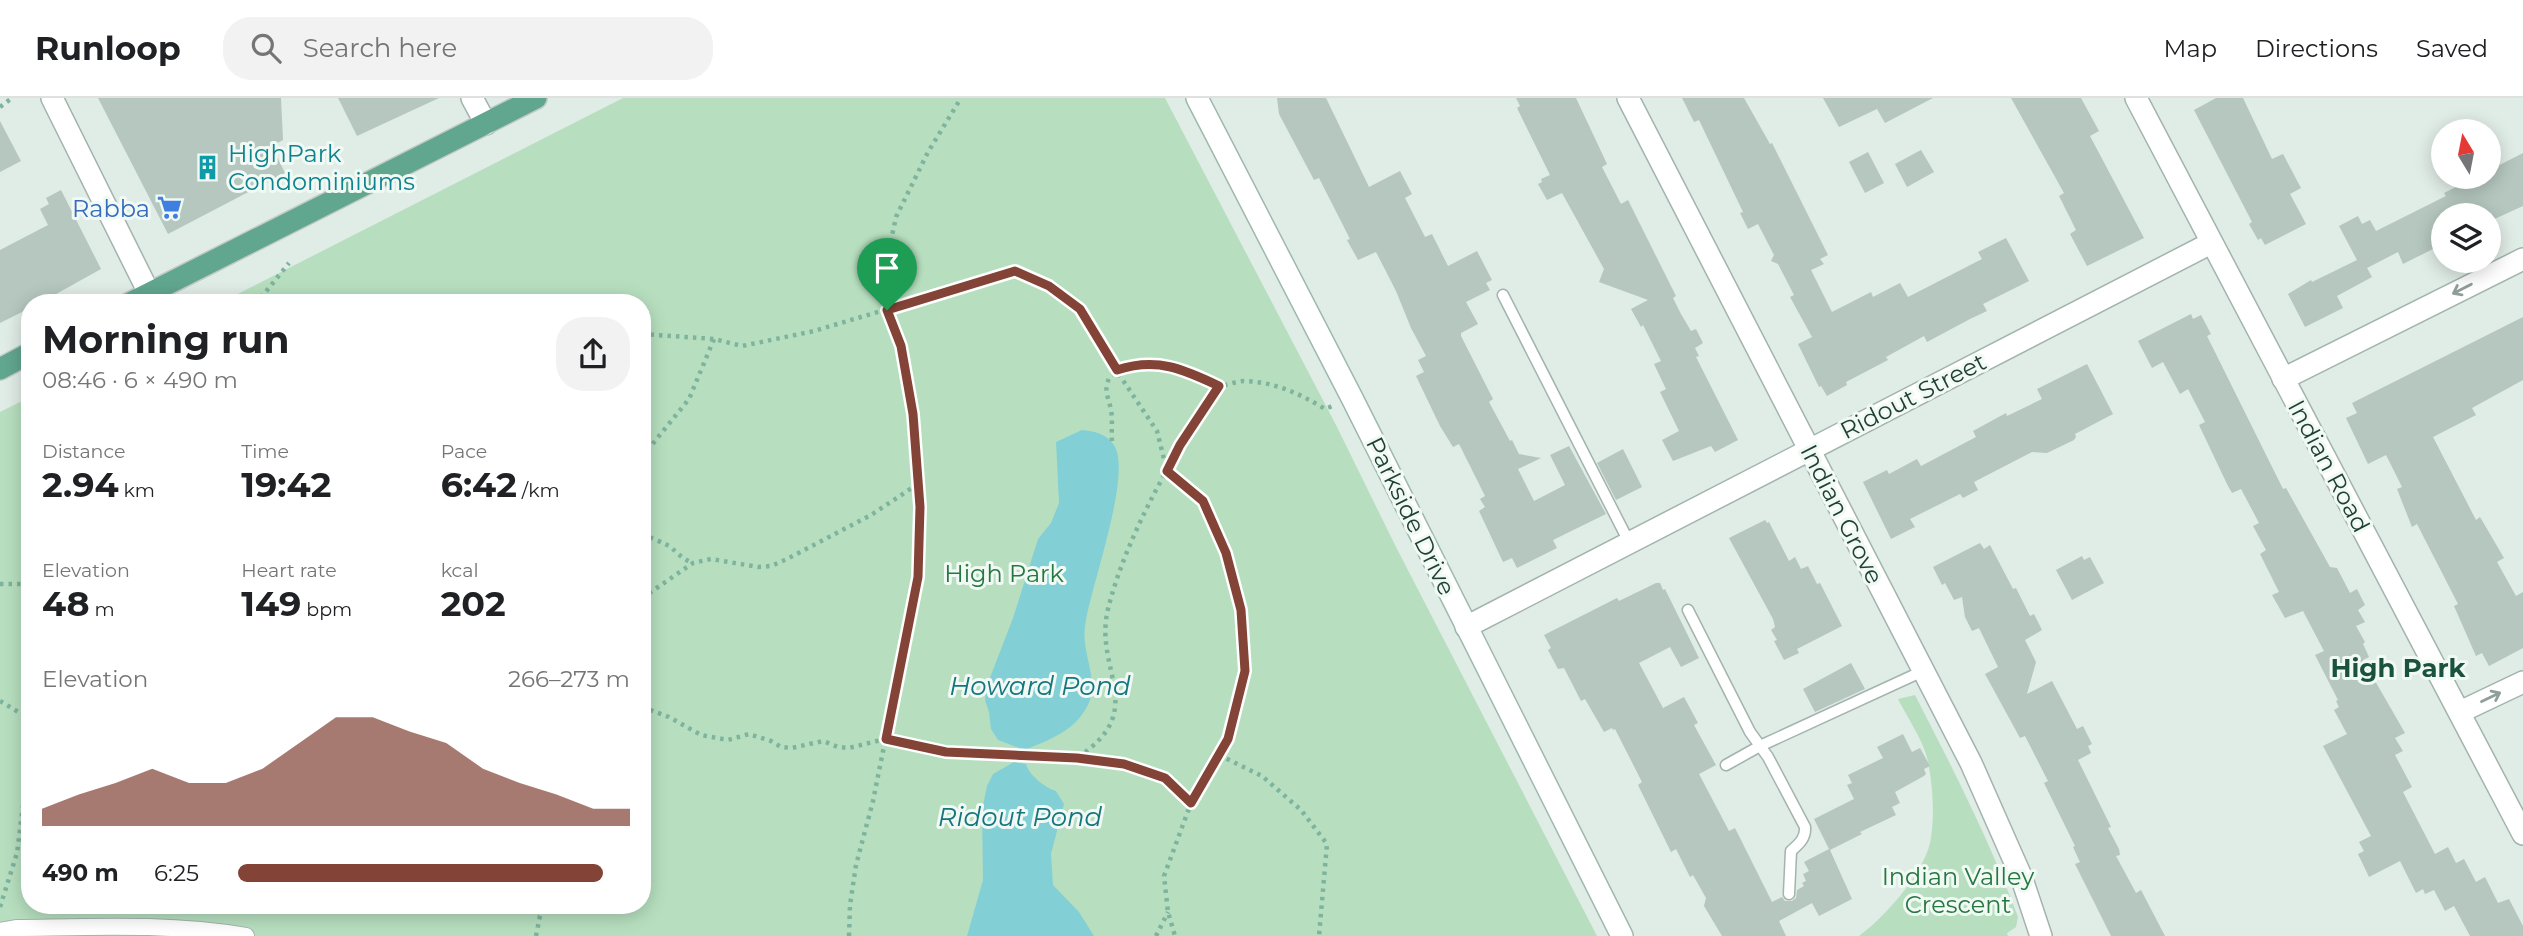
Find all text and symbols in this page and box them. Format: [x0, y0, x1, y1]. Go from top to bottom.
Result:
search box [223, 17, 713, 80]
text: Runloop [35, 28, 181, 68]
icon: search [247, 29, 285, 67]
text: Search here [303, 32, 457, 64]
text: Map [2164, 34, 2217, 63]
text: Directions [2255, 34, 2378, 63]
text: Saved [2416, 34, 2488, 63]
north arrow [2431, 119, 2501, 189]
map controls [2431, 119, 2501, 273]
place label: HighPark Condominiums [228, 139, 415, 196]
building icon: HighPark Condominiums [194, 153, 222, 181]
place label: Rabba [72, 194, 150, 223]
supermarket icon: Rabba [156, 194, 184, 222]
button: layers [2431, 203, 2501, 273]
pin [857, 238, 917, 310]
icon: arrive [868, 249, 906, 287]
one-way arrow [2452, 283, 2473, 297]
text: Morning run [42, 316, 290, 363]
button: share [556, 317, 630, 391]
street label: Ridout Street [1835, 347, 1991, 445]
text: 08:46 · 6 × 490 m [42, 366, 238, 394]
street label: Indian Road [2282, 395, 2376, 537]
street label: Parkside Drive [1360, 432, 1462, 600]
street label: Indian Grove [1794, 439, 1890, 589]
text: Distance [42, 440, 125, 463]
text: Time [241, 440, 289, 463]
text: Pace [441, 440, 487, 463]
text: 2.94 [42, 463, 119, 506]
text: 19:42 [241, 463, 331, 506]
text: 6:42 [441, 463, 517, 506]
text: km [119, 479, 155, 502]
text: /km [517, 479, 560, 502]
text: Elevation [42, 559, 130, 582]
text: Heart rate [241, 559, 337, 582]
text: kcal [441, 559, 479, 582]
park label: High Park [944, 559, 1065, 588]
text: 48 [42, 582, 90, 625]
text: 149 [241, 582, 301, 625]
text: 202 [441, 582, 506, 625]
text: m [90, 598, 115, 621]
text: bpm [301, 598, 352, 621]
district label: High Park [2330, 652, 2467, 684]
text: Elevation [42, 665, 148, 693]
text: 266–273 m [508, 665, 630, 693]
water label: Howard Pond [949, 670, 1131, 702]
one-way arrow [2481, 689, 2502, 702]
water label: Ridout Pond [938, 801, 1103, 833]
text: 490 m [42, 859, 119, 887]
text: 6:25 [154, 859, 199, 887]
park label: Indian Valley Crescent [1882, 862, 2034, 919]

